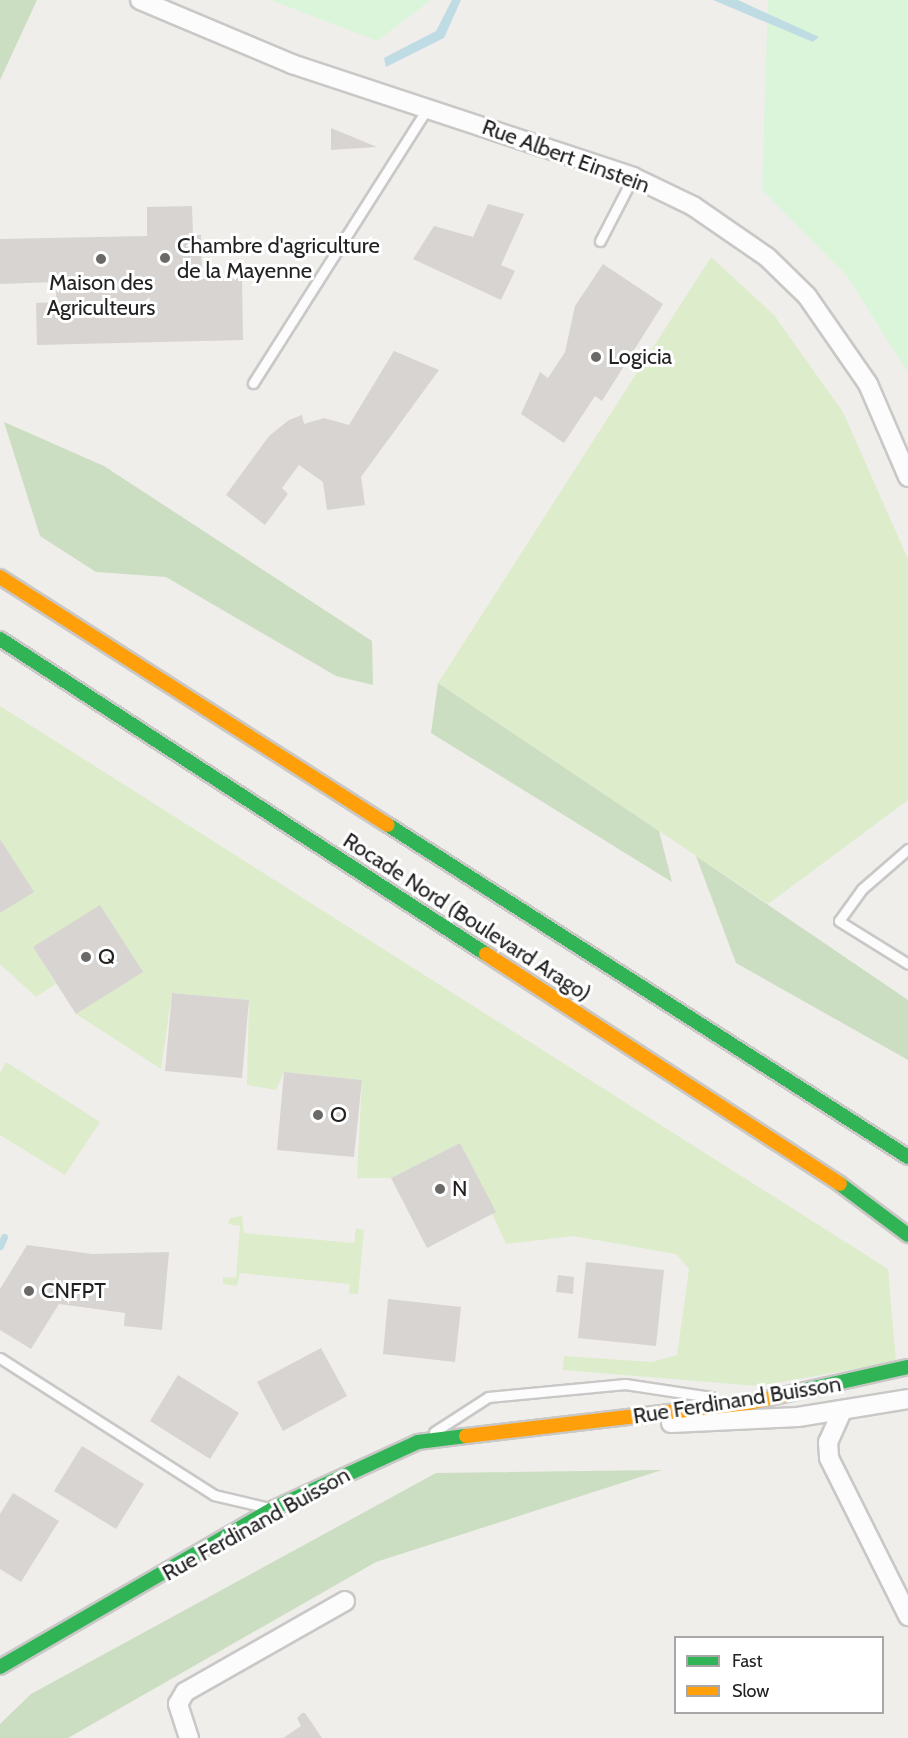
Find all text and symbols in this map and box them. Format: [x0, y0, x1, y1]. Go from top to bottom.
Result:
street label: Rue Albert Einstein [479, 113, 653, 199]
place label: Chambre d'agriculture de la Mayenne [177, 232, 380, 284]
marker: Chambre d'agriculture de la Mayenne [158, 251, 172, 265]
marker: Maison des Agriculteurs [94, 252, 108, 266]
place label: Maison des Agriculteurs [47, 269, 155, 320]
place label: Logicia [608, 344, 672, 370]
marker: Logicia [589, 350, 603, 364]
street label: Rocade Nord (Boulevard Arago) [338, 827, 596, 1007]
place label: Q [98, 944, 115, 970]
marker: Q [79, 950, 93, 964]
place label: O [330, 1102, 347, 1128]
marker: O [311, 1108, 325, 1122]
place label: N [452, 1176, 467, 1202]
marker: N [433, 1182, 447, 1196]
place label: CNFPT [41, 1278, 106, 1304]
marker: CNFPT [22, 1284, 36, 1298]
street label: Rue Ferdinand Buisson [631, 1371, 843, 1429]
street label: Rue Ferdinand Buisson [158, 1461, 354, 1587]
legend [674, 1636, 884, 1714]
text: Fast [732, 1650, 763, 1672]
text: Slow [732, 1680, 769, 1702]

